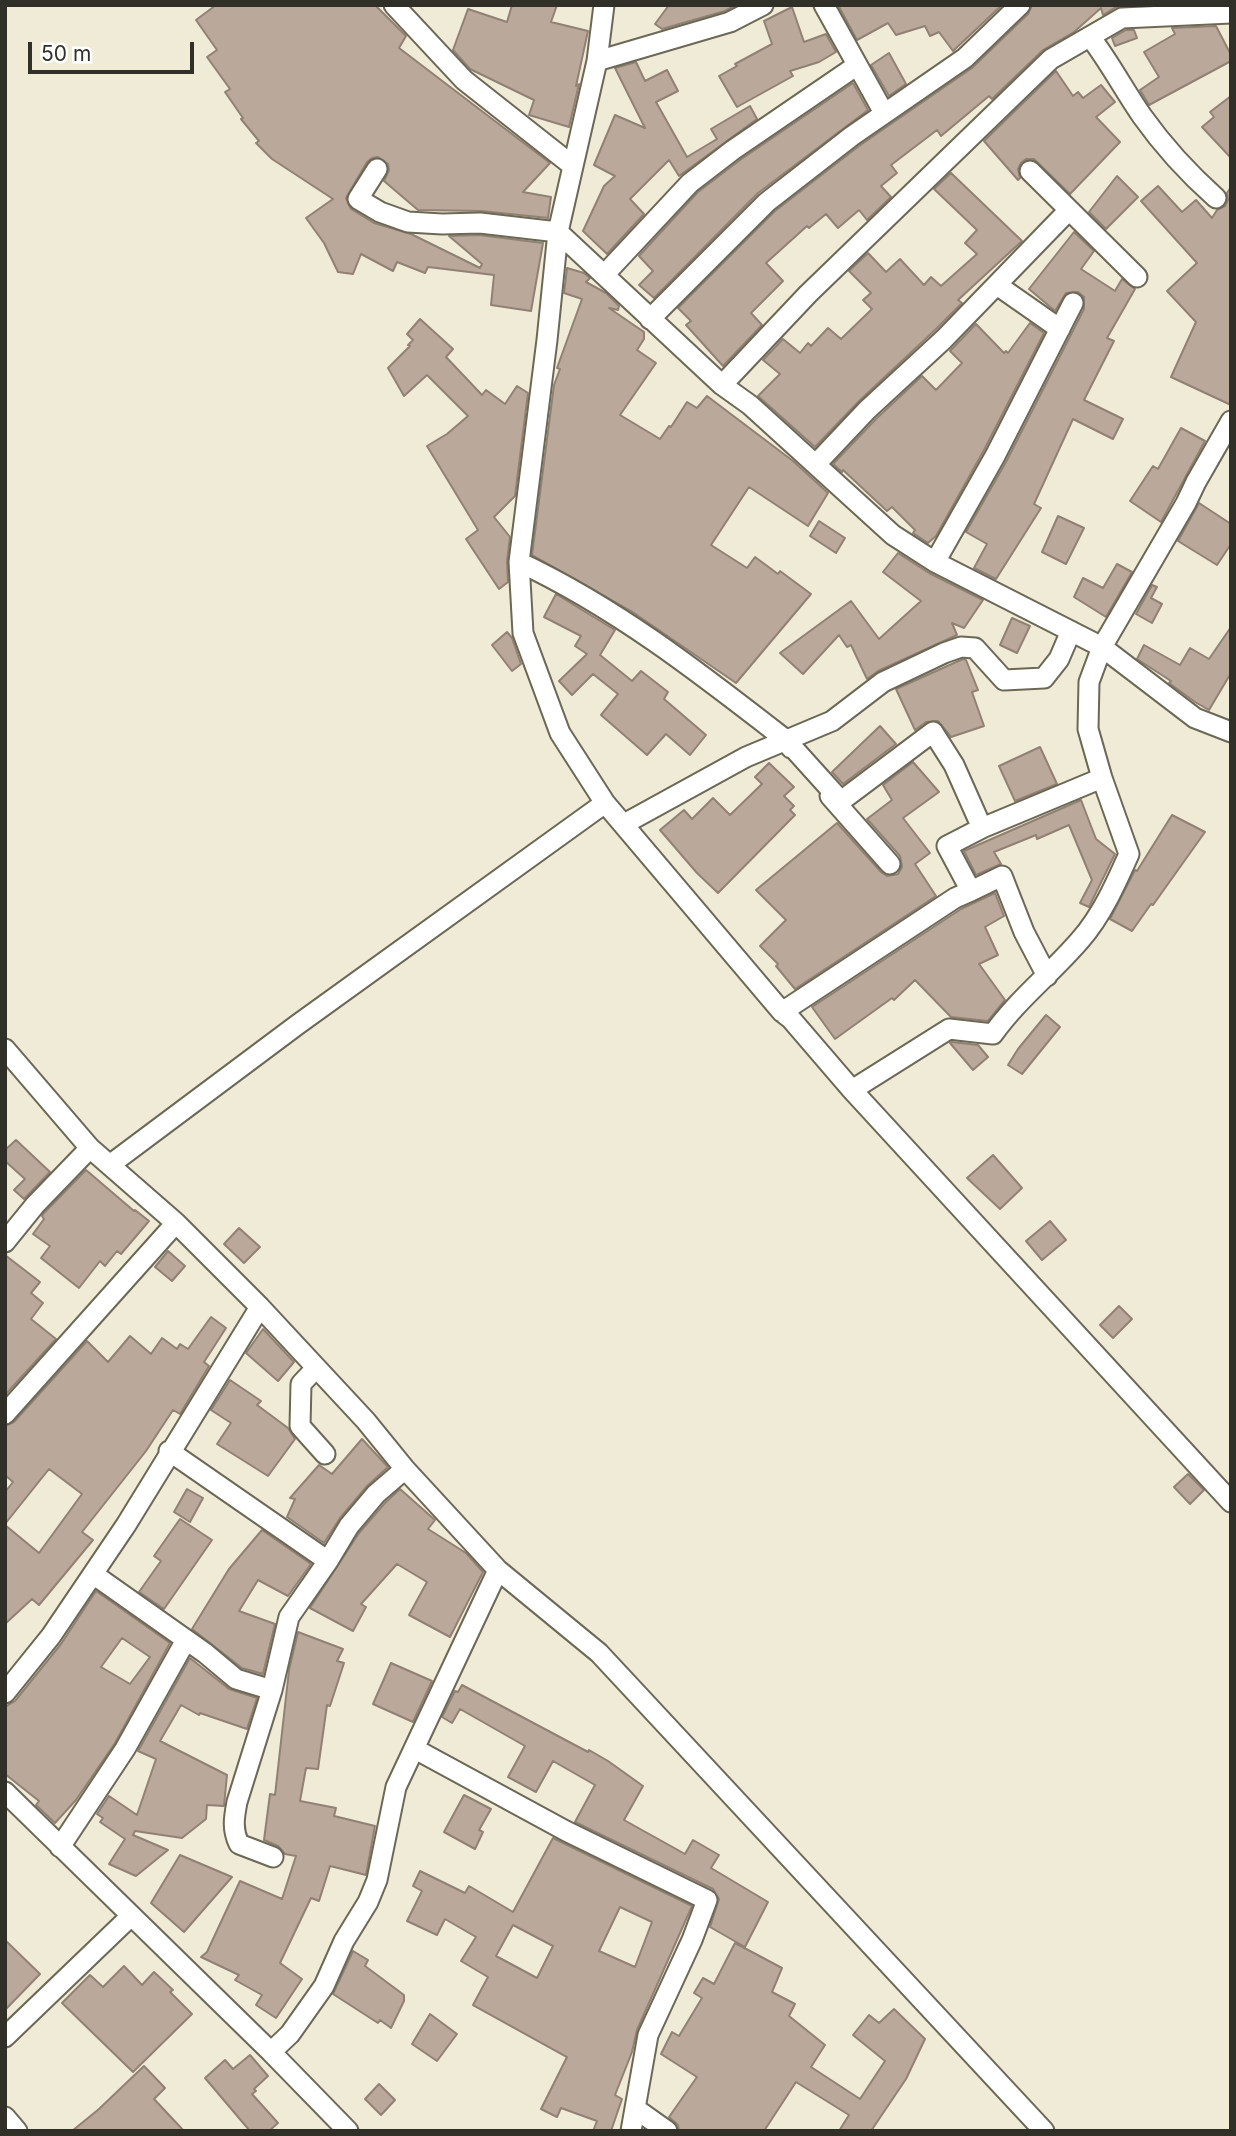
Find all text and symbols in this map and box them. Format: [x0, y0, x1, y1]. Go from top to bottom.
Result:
scale bar [32, 28, 198, 72]
text: 50 m [41, 41, 91, 66]

